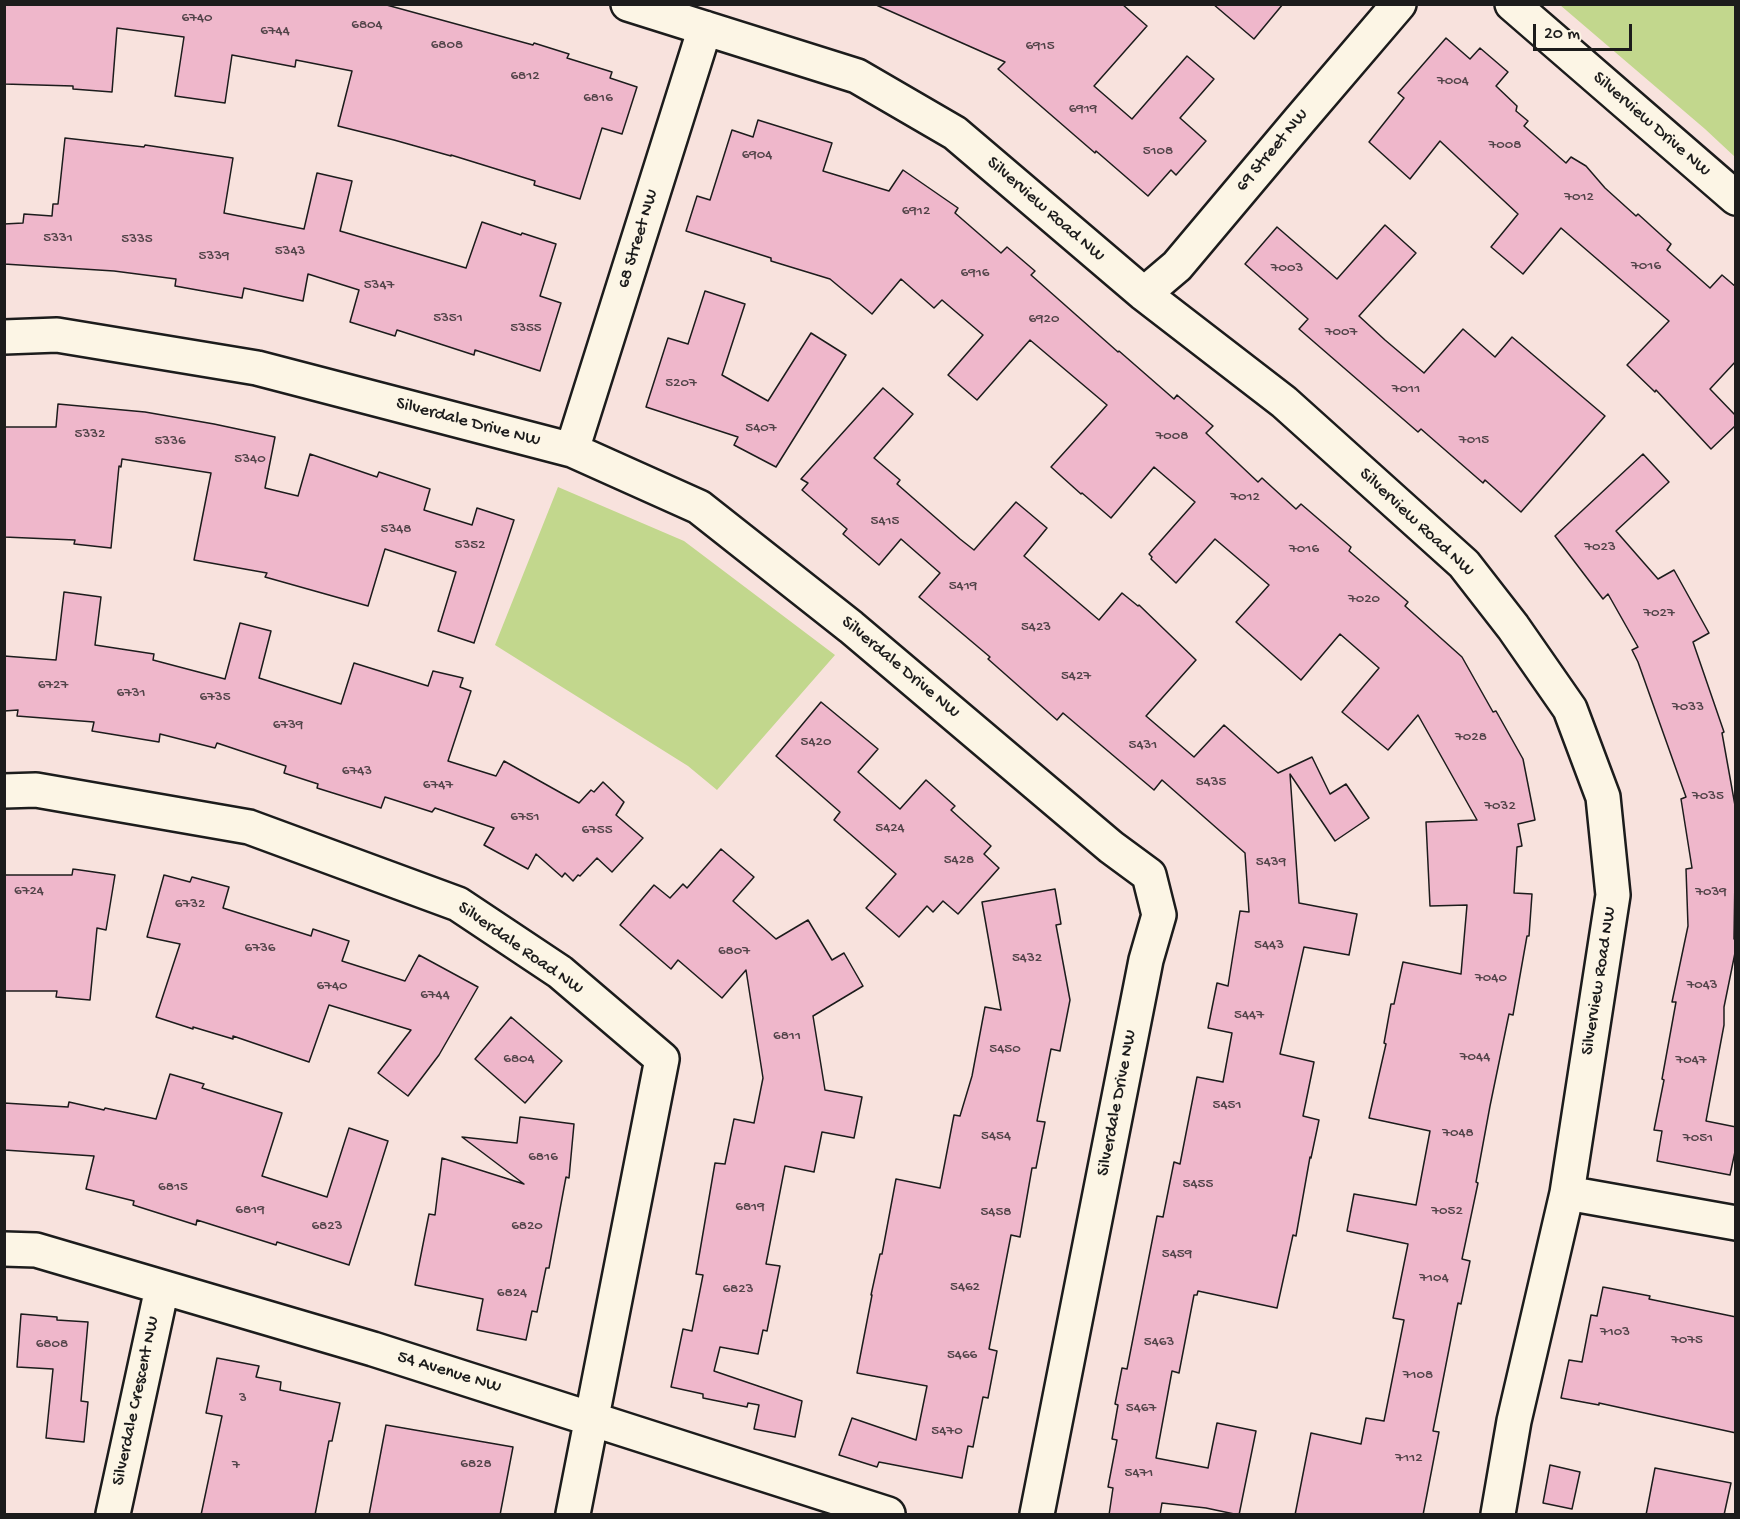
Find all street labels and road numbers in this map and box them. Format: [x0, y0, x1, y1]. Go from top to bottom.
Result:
street label: Silverview Drive NW [1587, 68, 1715, 182]
street label: 69 Street NW [1232, 105, 1314, 197]
street label: Silverview Road NW [981, 153, 1109, 267]
street label: 68 Street NW [614, 187, 664, 291]
street label: Silverdale Drive NW [394, 393, 542, 453]
street label: Silverview Road NW [1354, 464, 1478, 582]
street label: Silverdale Drive NW [836, 612, 964, 724]
street label: Silverdale Road NW [453, 898, 587, 1000]
street label: Silverview Road NW [1578, 905, 1622, 1057]
street label: Silverdale Drive NW [1093, 1028, 1143, 1178]
street label: Silverdale Crescent NW [108, 1314, 166, 1488]
street label: 54 Avenue NW [394, 1347, 504, 1399]

